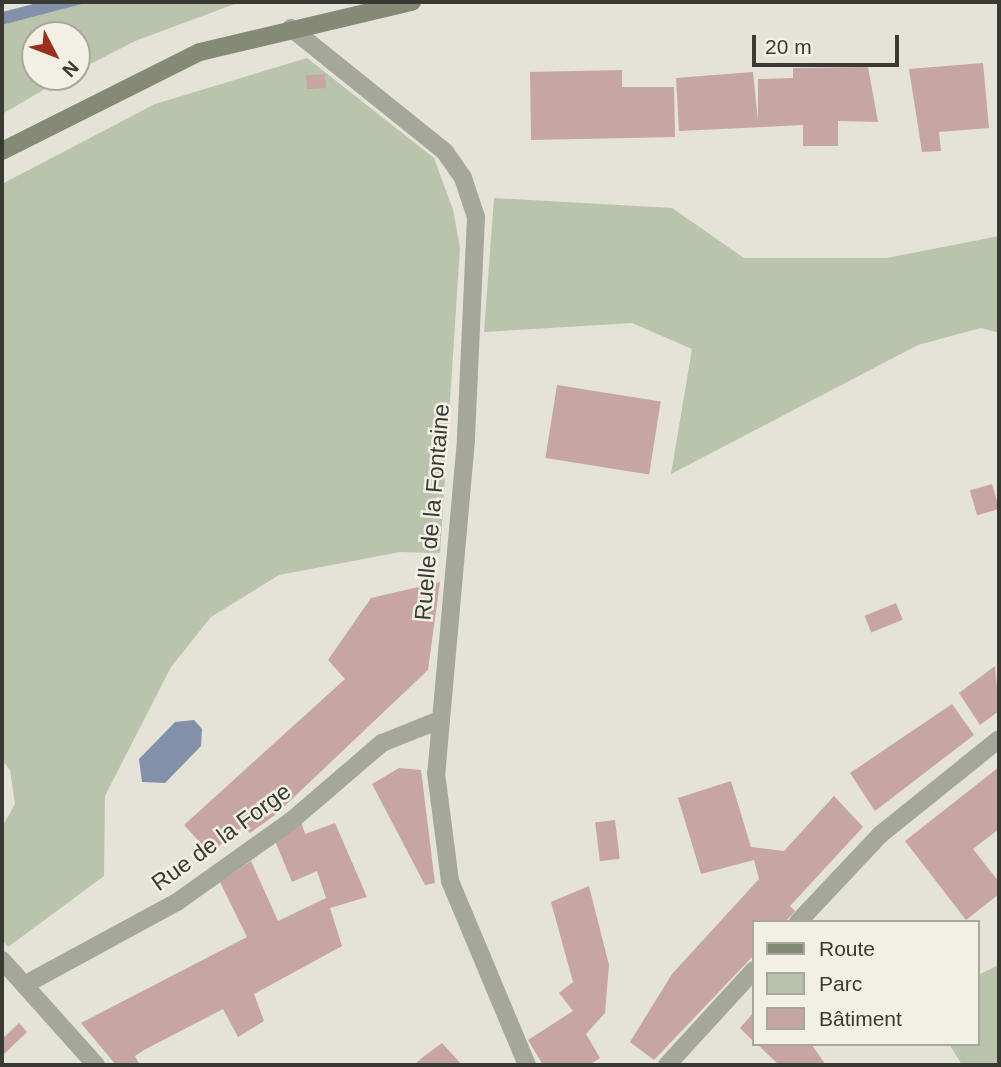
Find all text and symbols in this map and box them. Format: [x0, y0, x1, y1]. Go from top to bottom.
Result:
north arrow [21, 21, 91, 91]
scale bar [756, 21, 903, 65]
text: 20 m [765, 35, 812, 58]
text: N [58, 57, 83, 81]
street label: Ruelle de la Fontaine [409, 403, 455, 621]
street label: Rue de la Forge [146, 777, 296, 897]
legend [752, 920, 980, 1046]
text: Route [819, 937, 875, 960]
text: Parc [819, 972, 862, 995]
text: Bâtiment [819, 1007, 902, 1030]

